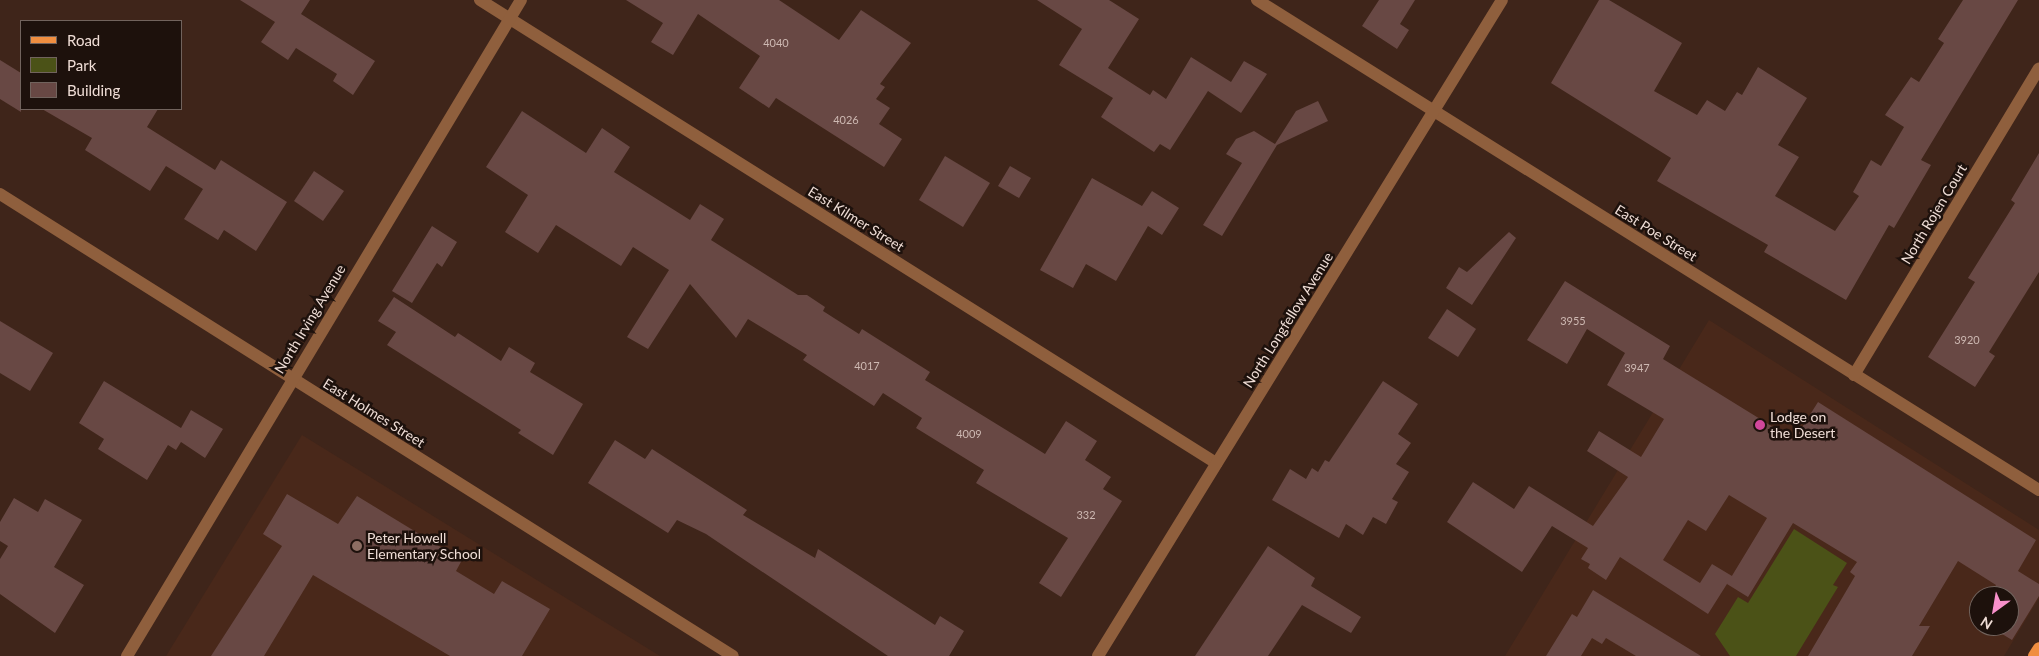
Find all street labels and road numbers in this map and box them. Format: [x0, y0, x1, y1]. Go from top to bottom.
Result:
street label: North Rojen Court [1898, 161, 1970, 267]
street label: East Kilmer Street [805, 183, 907, 255]
street label: East Poe Street [1612, 201, 1700, 265]
street label: North Longfellow Avenue [1239, 249, 1337, 391]
street label: North Irving Avenue [271, 261, 349, 377]
street label: East Holmes Street [320, 375, 428, 451]

